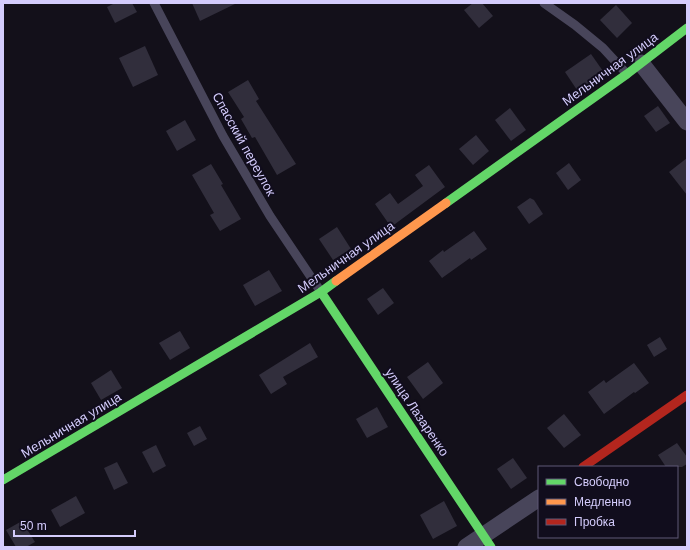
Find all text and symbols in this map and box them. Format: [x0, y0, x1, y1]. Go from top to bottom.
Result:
street label: Мельничная улица [559, 29, 661, 109]
street label: Спасский переулок [209, 90, 279, 199]
street label: Мельничная улица [295, 218, 398, 296]
street label: улица Лазаренко [382, 365, 452, 459]
street label: Мельничная улица [18, 389, 124, 461]
legend [538, 466, 678, 538]
text: Свободно [574, 475, 629, 489]
text: Медленно [574, 495, 631, 509]
scale bar [14, 512, 135, 538]
text: Пробка [574, 515, 615, 529]
text: 50 m [20, 519, 47, 533]

